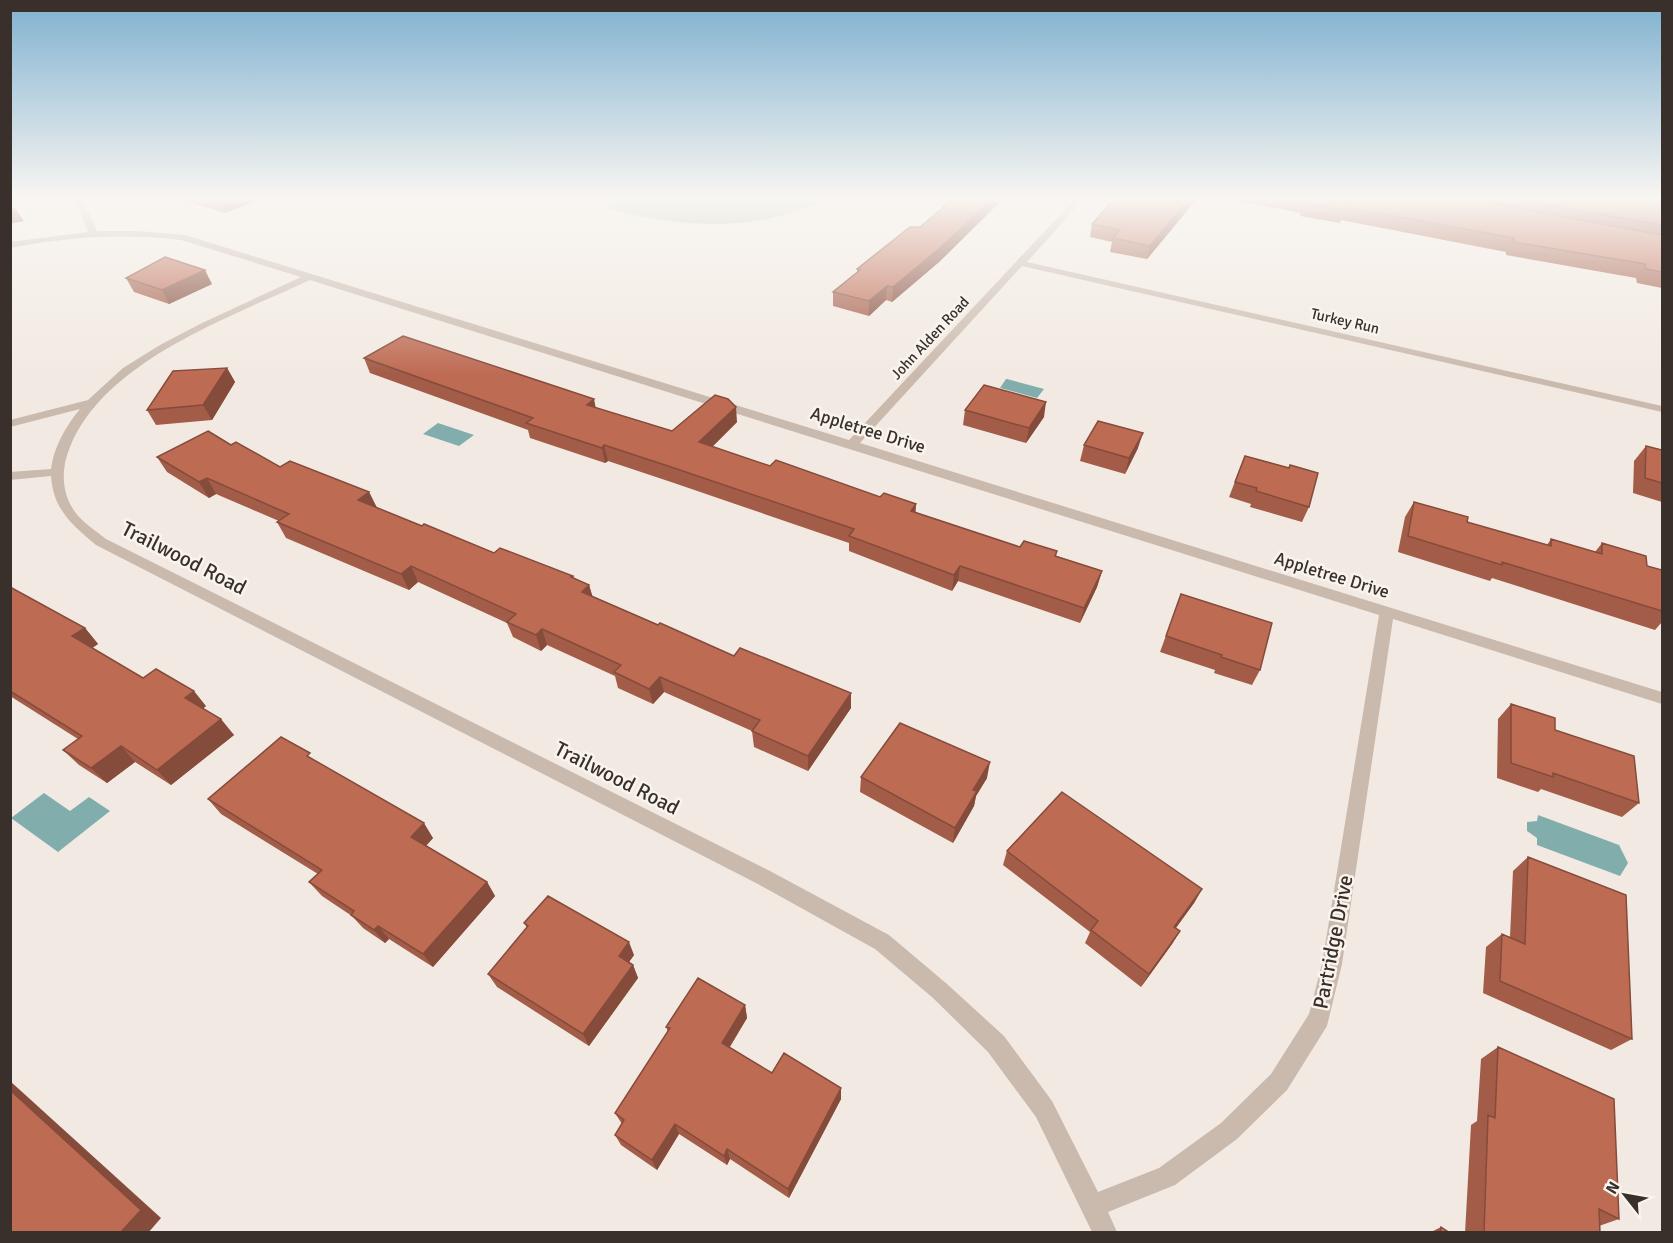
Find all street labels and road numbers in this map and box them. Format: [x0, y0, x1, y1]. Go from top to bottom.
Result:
street label: John Alden Road [887, 293, 973, 383]
street label: Turkey Run [1309, 304, 1381, 338]
street label: Appletree Drive [808, 402, 928, 458]
street label: Trailwood Road [117, 515, 251, 601]
street label: Appletree Drive [1272, 547, 1392, 603]
street label: Trailwood Road [550, 735, 684, 821]
street label: Partridge Drive [1307, 873, 1359, 1011]

